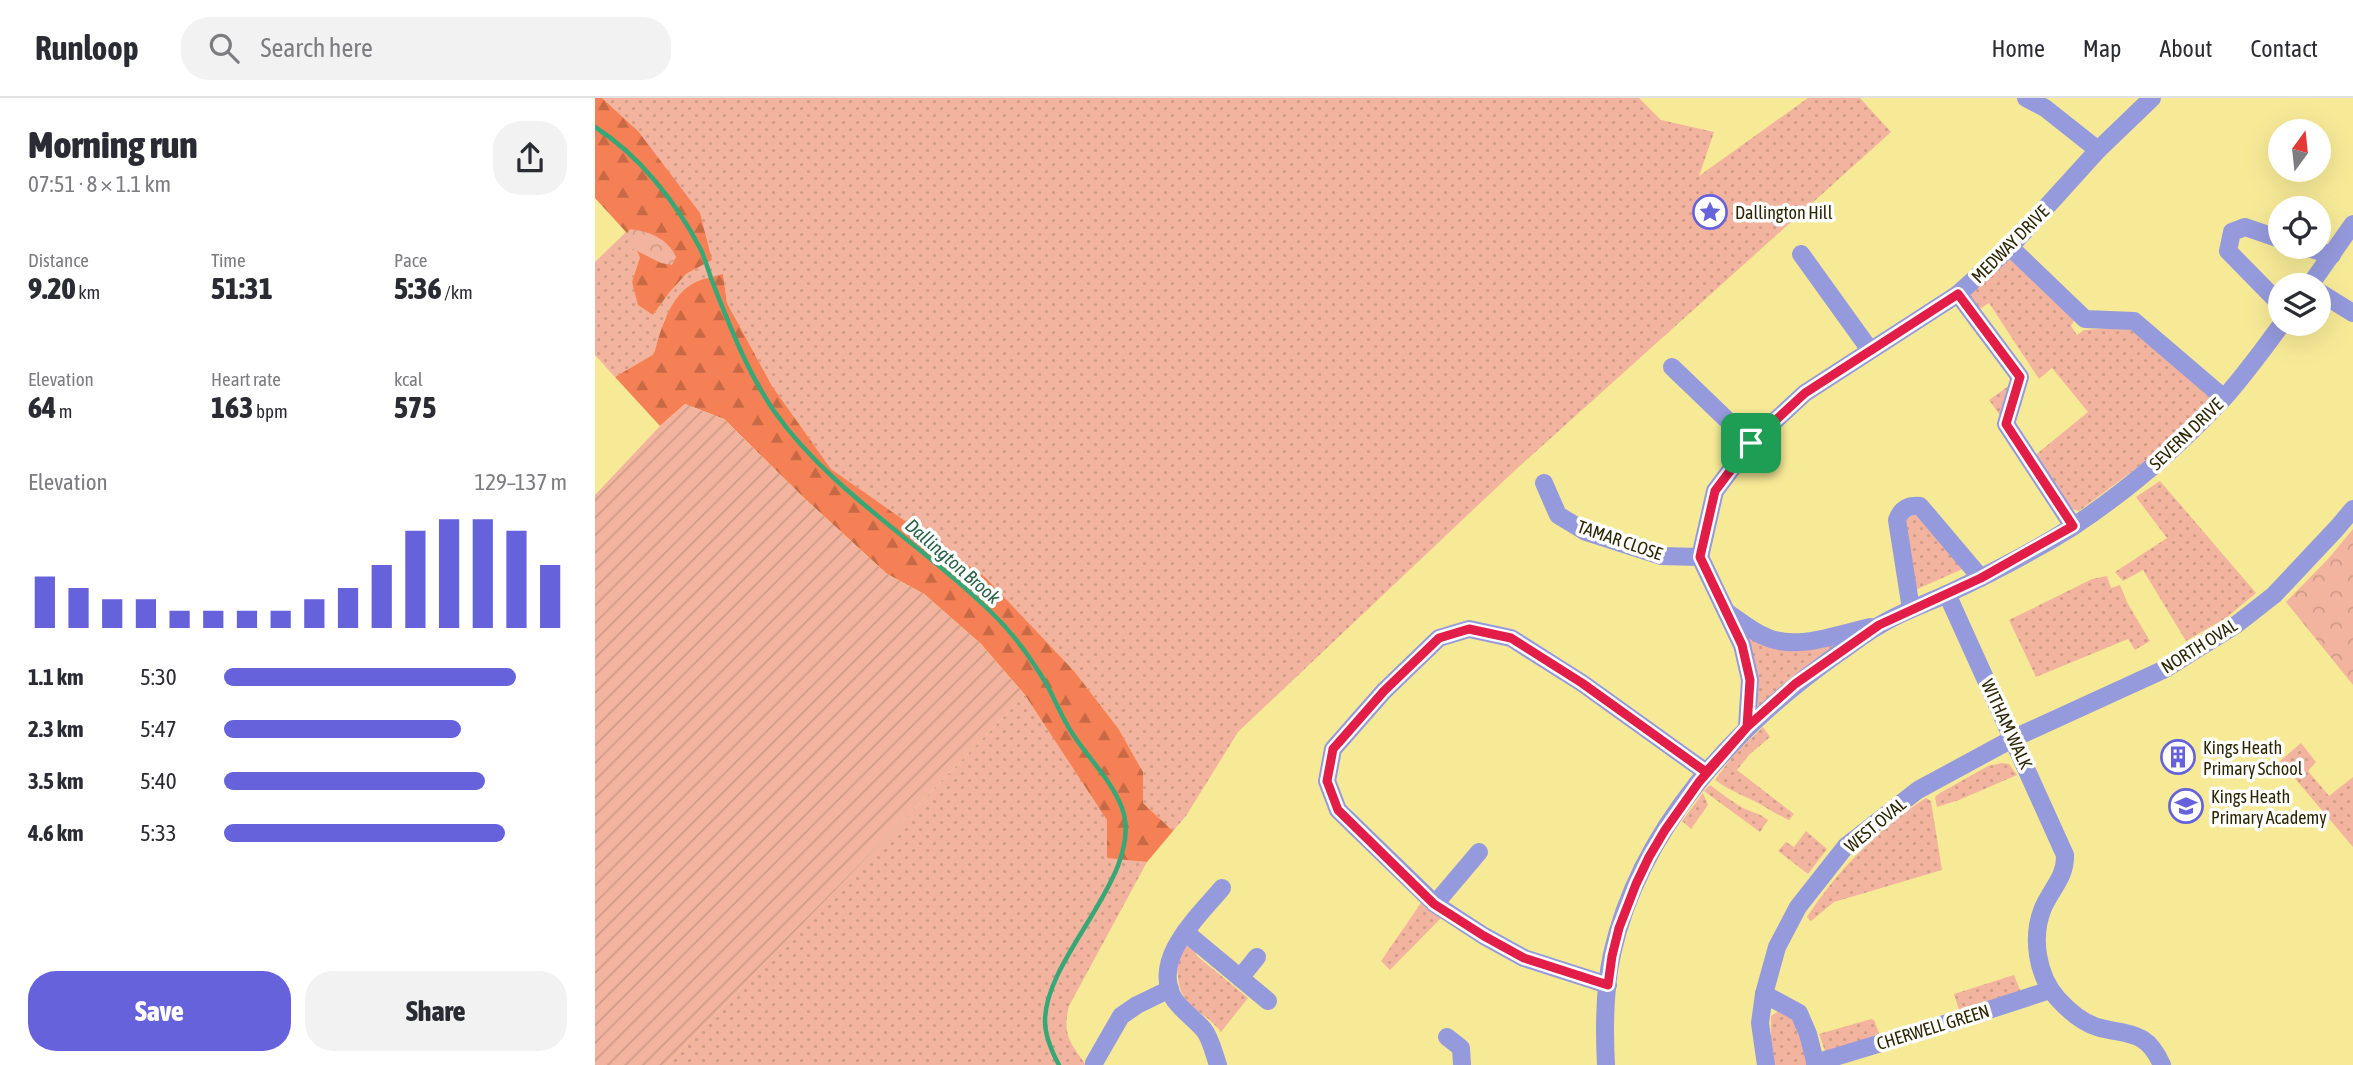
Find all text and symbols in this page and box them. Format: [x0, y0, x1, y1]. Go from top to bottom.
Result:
search box [181, 17, 671, 80]
text: Runloop [35, 29, 139, 67]
icon: search [205, 29, 243, 67]
text: Search here [261, 33, 373, 63]
text: Home [1991, 35, 2045, 62]
text: Map [2083, 35, 2121, 62]
text: About [2159, 35, 2212, 62]
text: Contact [2250, 35, 2318, 62]
north arrow [2268, 119, 2331, 182]
map controls [2268, 119, 2331, 336]
button: share [493, 121, 567, 195]
text: Morning run [28, 123, 198, 166]
text: 07:51 · 8 × 1.1 km [28, 171, 171, 197]
place icon: Dallington Hill [1691, 193, 1729, 231]
button: locate [2268, 196, 2331, 259]
street label: MEDWAY DRIVE [1967, 201, 2053, 287]
place label: Dallington Hill [1735, 202, 1833, 223]
text: Distance [28, 249, 89, 271]
text: Time [211, 249, 246, 271]
text: Pace [394, 249, 427, 271]
text: 9.20 [28, 271, 76, 305]
text: 51:31 [211, 271, 273, 305]
text: 5:36 [394, 271, 442, 305]
button: layers [2268, 273, 2331, 336]
text: km [76, 281, 100, 303]
text: /km [442, 281, 473, 303]
text: Elevation [28, 368, 94, 390]
text: Heart rate [211, 368, 281, 390]
text: kcal [394, 368, 423, 390]
text: 64 [28, 390, 56, 424]
text: 163 [211, 390, 253, 424]
text: 575 [394, 390, 436, 424]
street label: SEVERN DRIVE [2145, 394, 2227, 474]
text: m [56, 400, 73, 422]
text: bpm [253, 400, 288, 422]
pin [1721, 413, 1781, 473]
icon: arrive [1732, 424, 1770, 462]
text: Elevation [28, 469, 108, 495]
text: 129–137 m [474, 469, 567, 495]
water label: Dallington Brook [901, 514, 1005, 609]
street label: TAMAR CLOSE [1575, 516, 1666, 564]
street label: NORTH OVAL [2157, 614, 2241, 678]
text: 1.1 km [28, 664, 84, 690]
text: 5:30 [140, 664, 177, 690]
street label: WITHAM WALK [1977, 676, 2037, 772]
text: 2.3 km [28, 716, 84, 742]
text: 5:47 [140, 716, 177, 742]
place label: Kings Heath Primary School [2203, 737, 2303, 779]
building icon: Kings Heath Primary School [2159, 738, 2197, 776]
text: 3.5 km [28, 768, 84, 794]
text: 5:40 [140, 768, 177, 794]
place label: Kings Heath Primary Academy [2211, 786, 2327, 828]
school or university icon: Kings Heath Primary Academy [2167, 787, 2205, 825]
street label: WEST OVAL [1840, 793, 1910, 857]
text: 4.6 km [28, 820, 84, 846]
text: 5:33 [140, 820, 177, 846]
button: Save [28, 971, 291, 1051]
button: Share [305, 971, 567, 1051]
street label: CHERWELL GREEN [1874, 1000, 1992, 1054]

